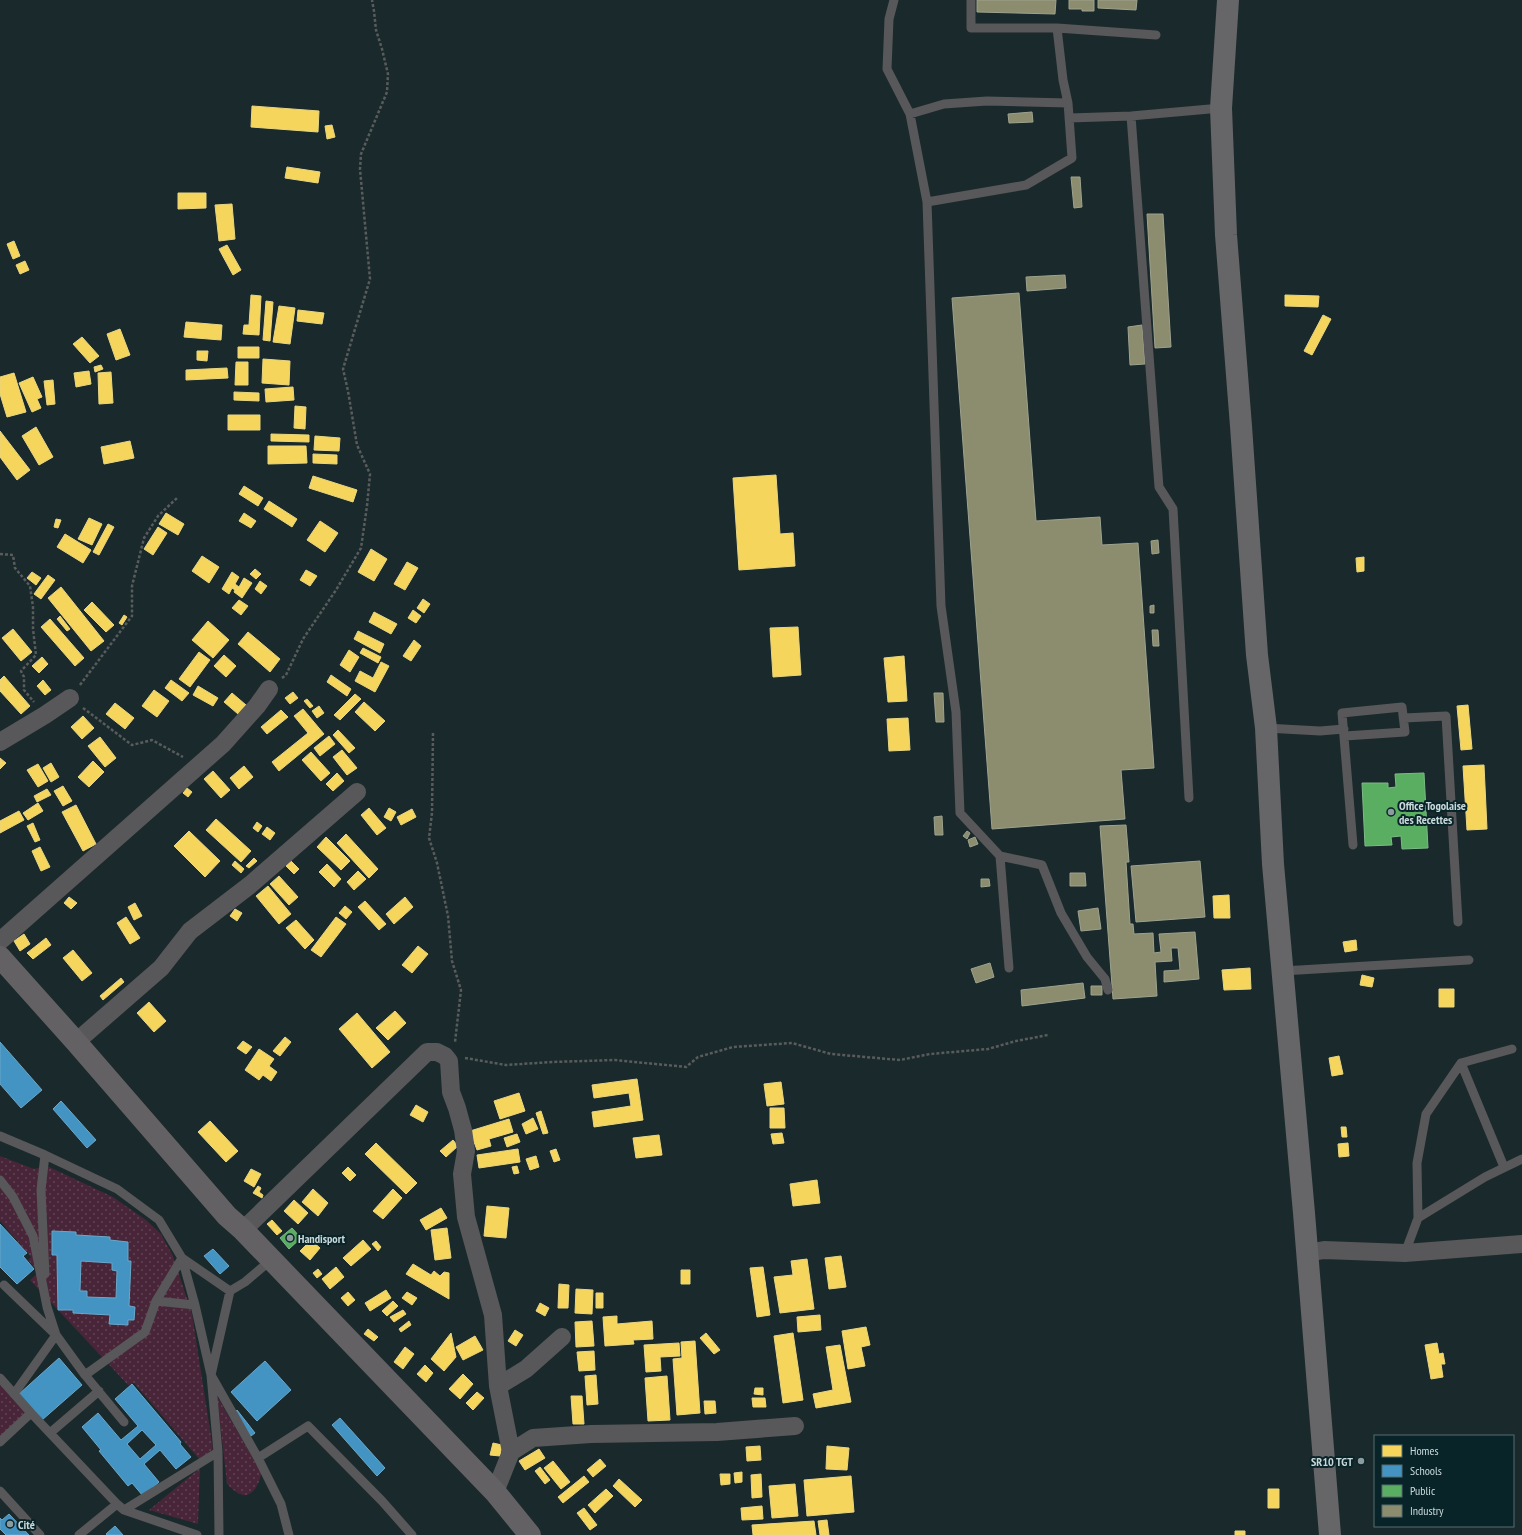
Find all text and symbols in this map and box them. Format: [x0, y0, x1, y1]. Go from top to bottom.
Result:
place label: Office Togolaise des Recettes [1399, 798, 1466, 827]
marker: Office Togolaise des Recettes [1386, 807, 1396, 817]
place label: Handisport [298, 1231, 346, 1246]
marker: Handisport [285, 1233, 295, 1243]
legend [1374, 1435, 1514, 1527]
text: Homes [1410, 1443, 1438, 1458]
place label: SR10 TGT [1311, 1454, 1353, 1469]
marker: SR10 TGT [1356, 1456, 1366, 1466]
text: Schools [1410, 1463, 1442, 1478]
text: Public [1410, 1483, 1436, 1498]
text: Industry [1410, 1503, 1444, 1518]
place label: Cité [18, 1517, 35, 1532]
marker: Cité [5, 1519, 15, 1529]

